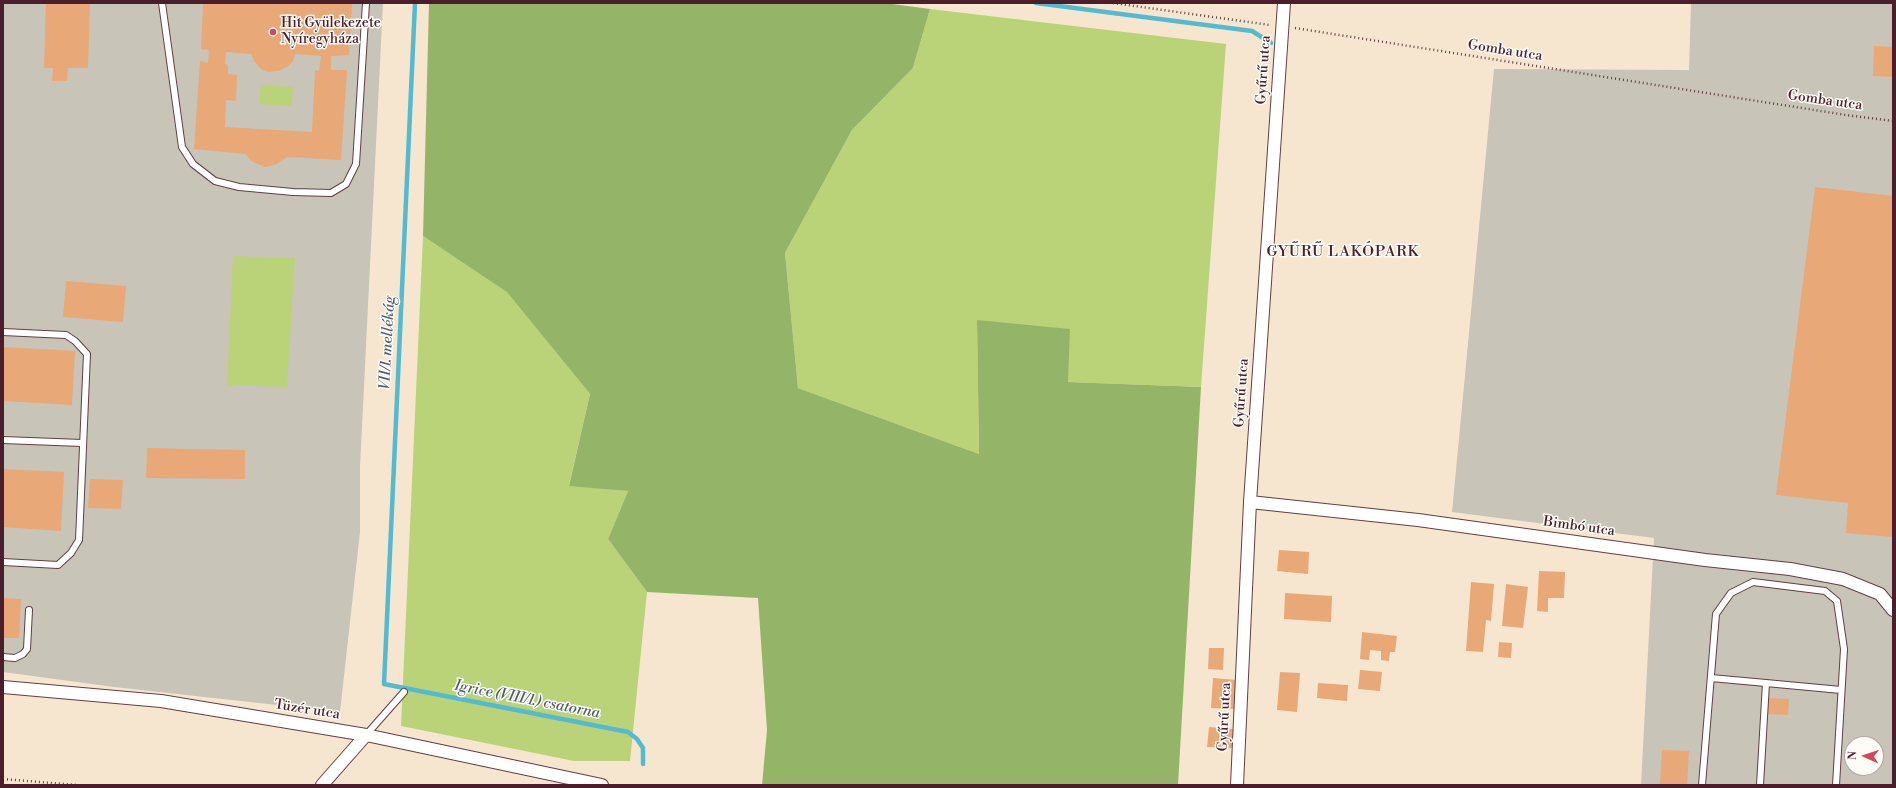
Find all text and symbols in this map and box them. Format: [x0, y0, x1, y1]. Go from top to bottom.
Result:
place label: Hit Gyülekezete Nyíregyháza [281, 16, 381, 48]
marker: Hit Gyülekezete Nyíregyháza [268, 27, 278, 37]
street label: Gyűrű utca [1253, 35, 1275, 105]
street label: Gomba utca [1466, 37, 1544, 65]
street label: Gomba utca [1787, 87, 1863, 115]
district label: GYŰRŰ LAKÓPARK [1267, 243, 1419, 261]
water label: VII/1. mellékág [377, 296, 399, 390]
street label: Gyűrű utca [1231, 358, 1253, 428]
street label: Bimbó utca [1542, 514, 1616, 540]
water label: Igrice (VIII/1.) csatorna [453, 677, 601, 723]
street label: Gyűrű utca [1215, 682, 1235, 752]
street label: Tüzér utca [273, 697, 341, 723]
north arrow [1844, 736, 1884, 776]
text: N [1846, 751, 1860, 760]

